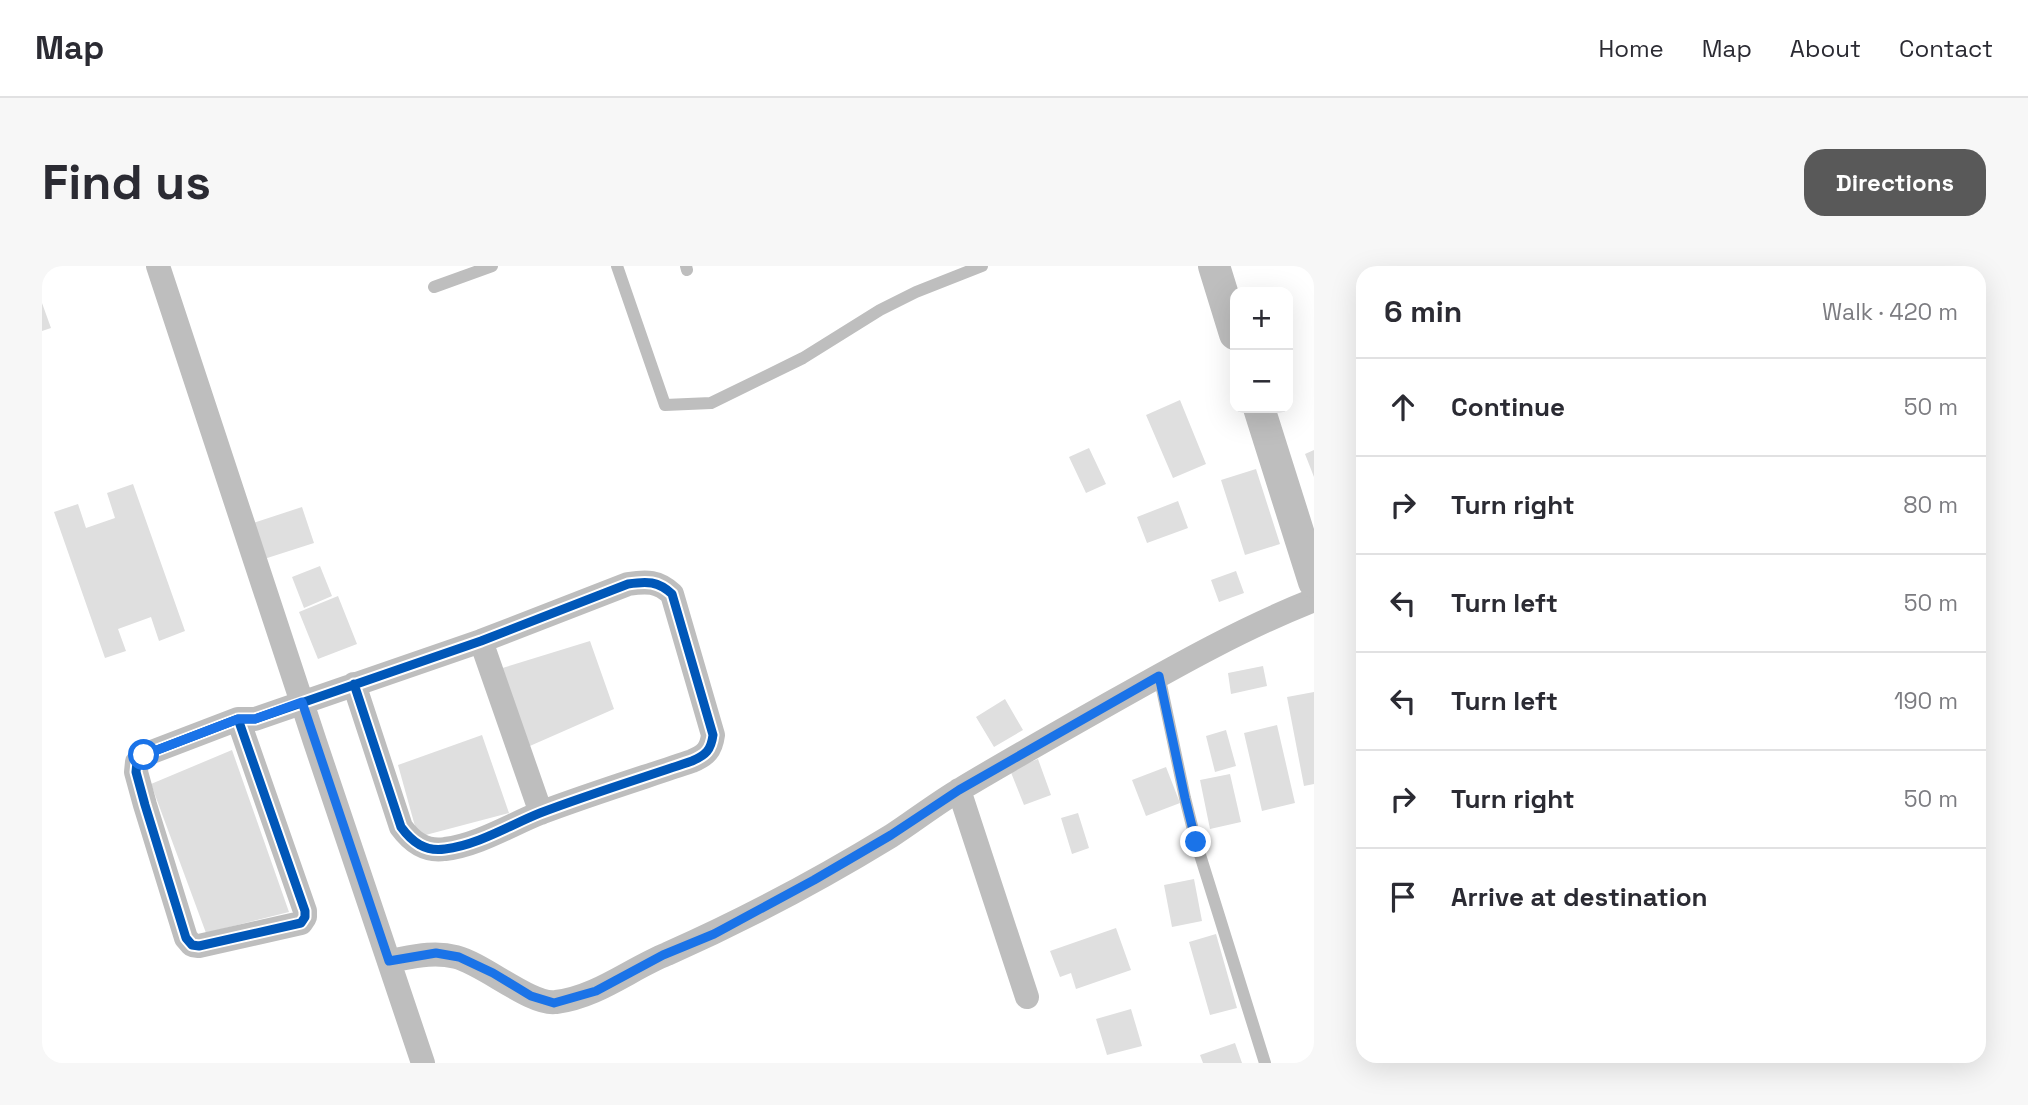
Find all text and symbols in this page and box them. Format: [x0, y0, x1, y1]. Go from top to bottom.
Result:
text: Map [35, 27, 104, 69]
text: Home [1598, 33, 1664, 64]
text: Map [1702, 33, 1752, 64]
text: About [1790, 33, 1861, 64]
text: Contact [1899, 33, 1993, 64]
button: Directions [1804, 149, 1986, 216]
text: Find us [42, 151, 211, 213]
map controls [1230, 287, 1293, 413]
button: + [1230, 287, 1293, 350]
text: 6 min [1384, 292, 1462, 331]
text: Walk · 420 m [1822, 297, 1958, 327]
button: − [1230, 350, 1293, 413]
icon: ahead [1384, 388, 1422, 426]
text: Continue [1451, 390, 1565, 424]
text: 50 m [1904, 392, 1958, 422]
icon: right [1384, 486, 1422, 524]
text: Turn right [1451, 488, 1575, 522]
text: 80 m [1903, 490, 1958, 520]
icon: left [1384, 584, 1422, 622]
text: Turn left [1451, 586, 1558, 620]
text: 50 m [1904, 588, 1958, 618]
icon: left [1384, 682, 1422, 720]
text: Turn left [1451, 684, 1558, 718]
text: 190 m [1894, 686, 1958, 716]
route start [128, 739, 159, 770]
icon: right [1384, 780, 1422, 818]
text: Turn right [1451, 782, 1575, 816]
text: 50 m [1904, 784, 1958, 814]
route end [1180, 826, 1211, 857]
icon: arrive [1384, 878, 1422, 916]
text: Arrive at destination [1451, 880, 1708, 914]

